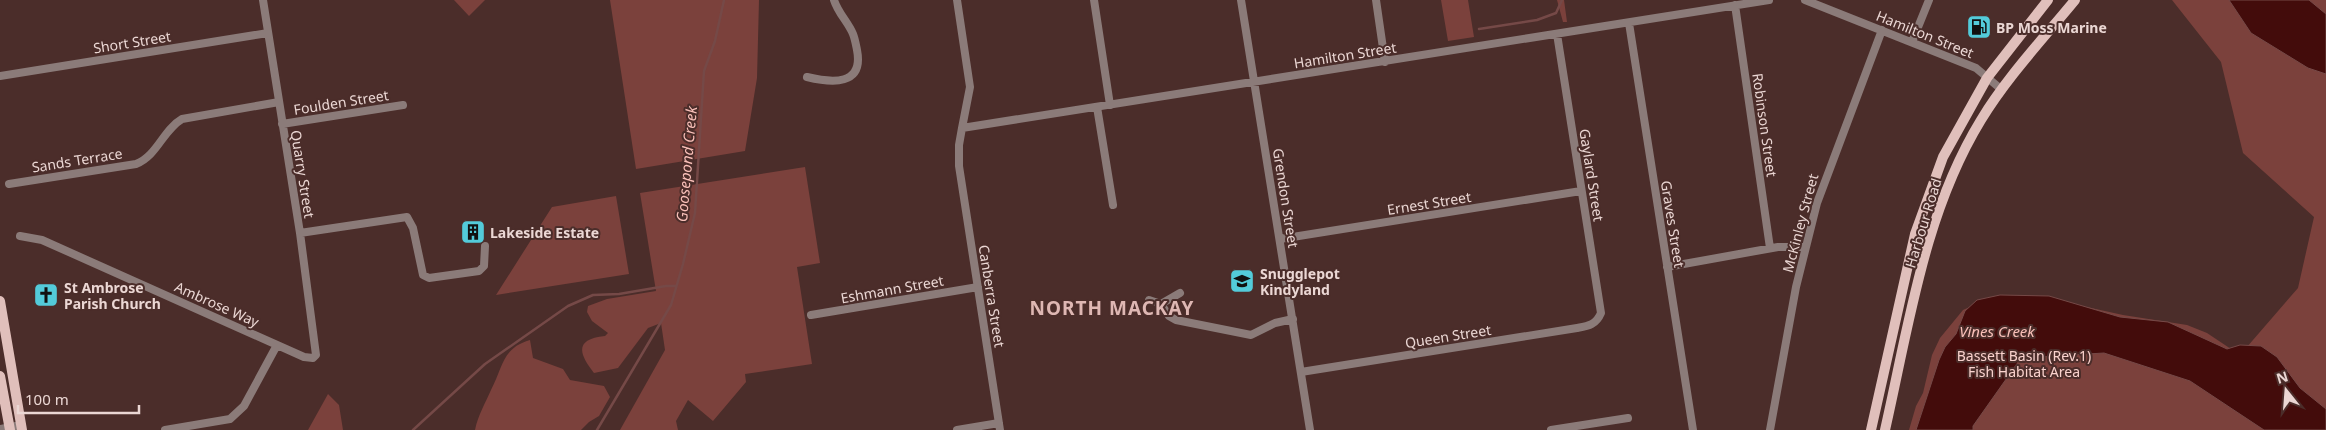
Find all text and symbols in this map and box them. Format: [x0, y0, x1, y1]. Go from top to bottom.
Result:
street label: Hamilton Street [1873, 6, 1977, 62]
fuel station icon: BP Moss Marine [1966, 14, 1992, 40]
place label: BP Moss Marine [1996, 18, 2107, 37]
street label: Short Street [92, 26, 172, 58]
street label: Hamilton Street [1292, 38, 1398, 72]
street label: Robinson Street [1748, 72, 1782, 178]
street label: Foulden Street [292, 85, 390, 119]
water label: Goosepond Creek [671, 105, 701, 223]
street label: Gaylard Street [1575, 127, 1609, 223]
street label: Quarry Street [287, 129, 319, 219]
street label: Sands Terrace [30, 143, 124, 177]
street label: Grendon Street [1269, 147, 1303, 249]
street label: McKinley Street [1778, 172, 1822, 274]
street label: Harbour Road [1900, 176, 1946, 270]
street label: Graves Street [1657, 179, 1689, 269]
street label: Ernest Street [1386, 187, 1472, 219]
building icon: Lakeside Estate [460, 219, 486, 245]
place label: Lakeside Estate [490, 223, 599, 242]
street label: Canberra Street [975, 243, 1009, 349]
place label: Snugglepot Kindyland [1260, 264, 1340, 299]
school or university icon: Snugglepot Kindyland [1229, 268, 1255, 294]
street label: Eshmann Street [839, 271, 945, 307]
street label: Ambrose Way [172, 277, 263, 331]
place label: St Ambrose Parish Church [64, 278, 161, 313]
church icon: St Ambrose Parish Church [33, 282, 59, 308]
district label: NORTH MACKAY [1030, 295, 1194, 321]
street label: Queen Street [1404, 320, 1492, 352]
water label: Vines Creek [1959, 321, 2035, 341]
park label: Bassett Basin (Rev.1) Fish Habitat Area [1957, 346, 2091, 381]
north arrow [2261, 365, 2311, 415]
text: N [2274, 366, 2290, 388]
scale bar [18, 382, 139, 414]
text: 100 m [25, 389, 69, 409]

